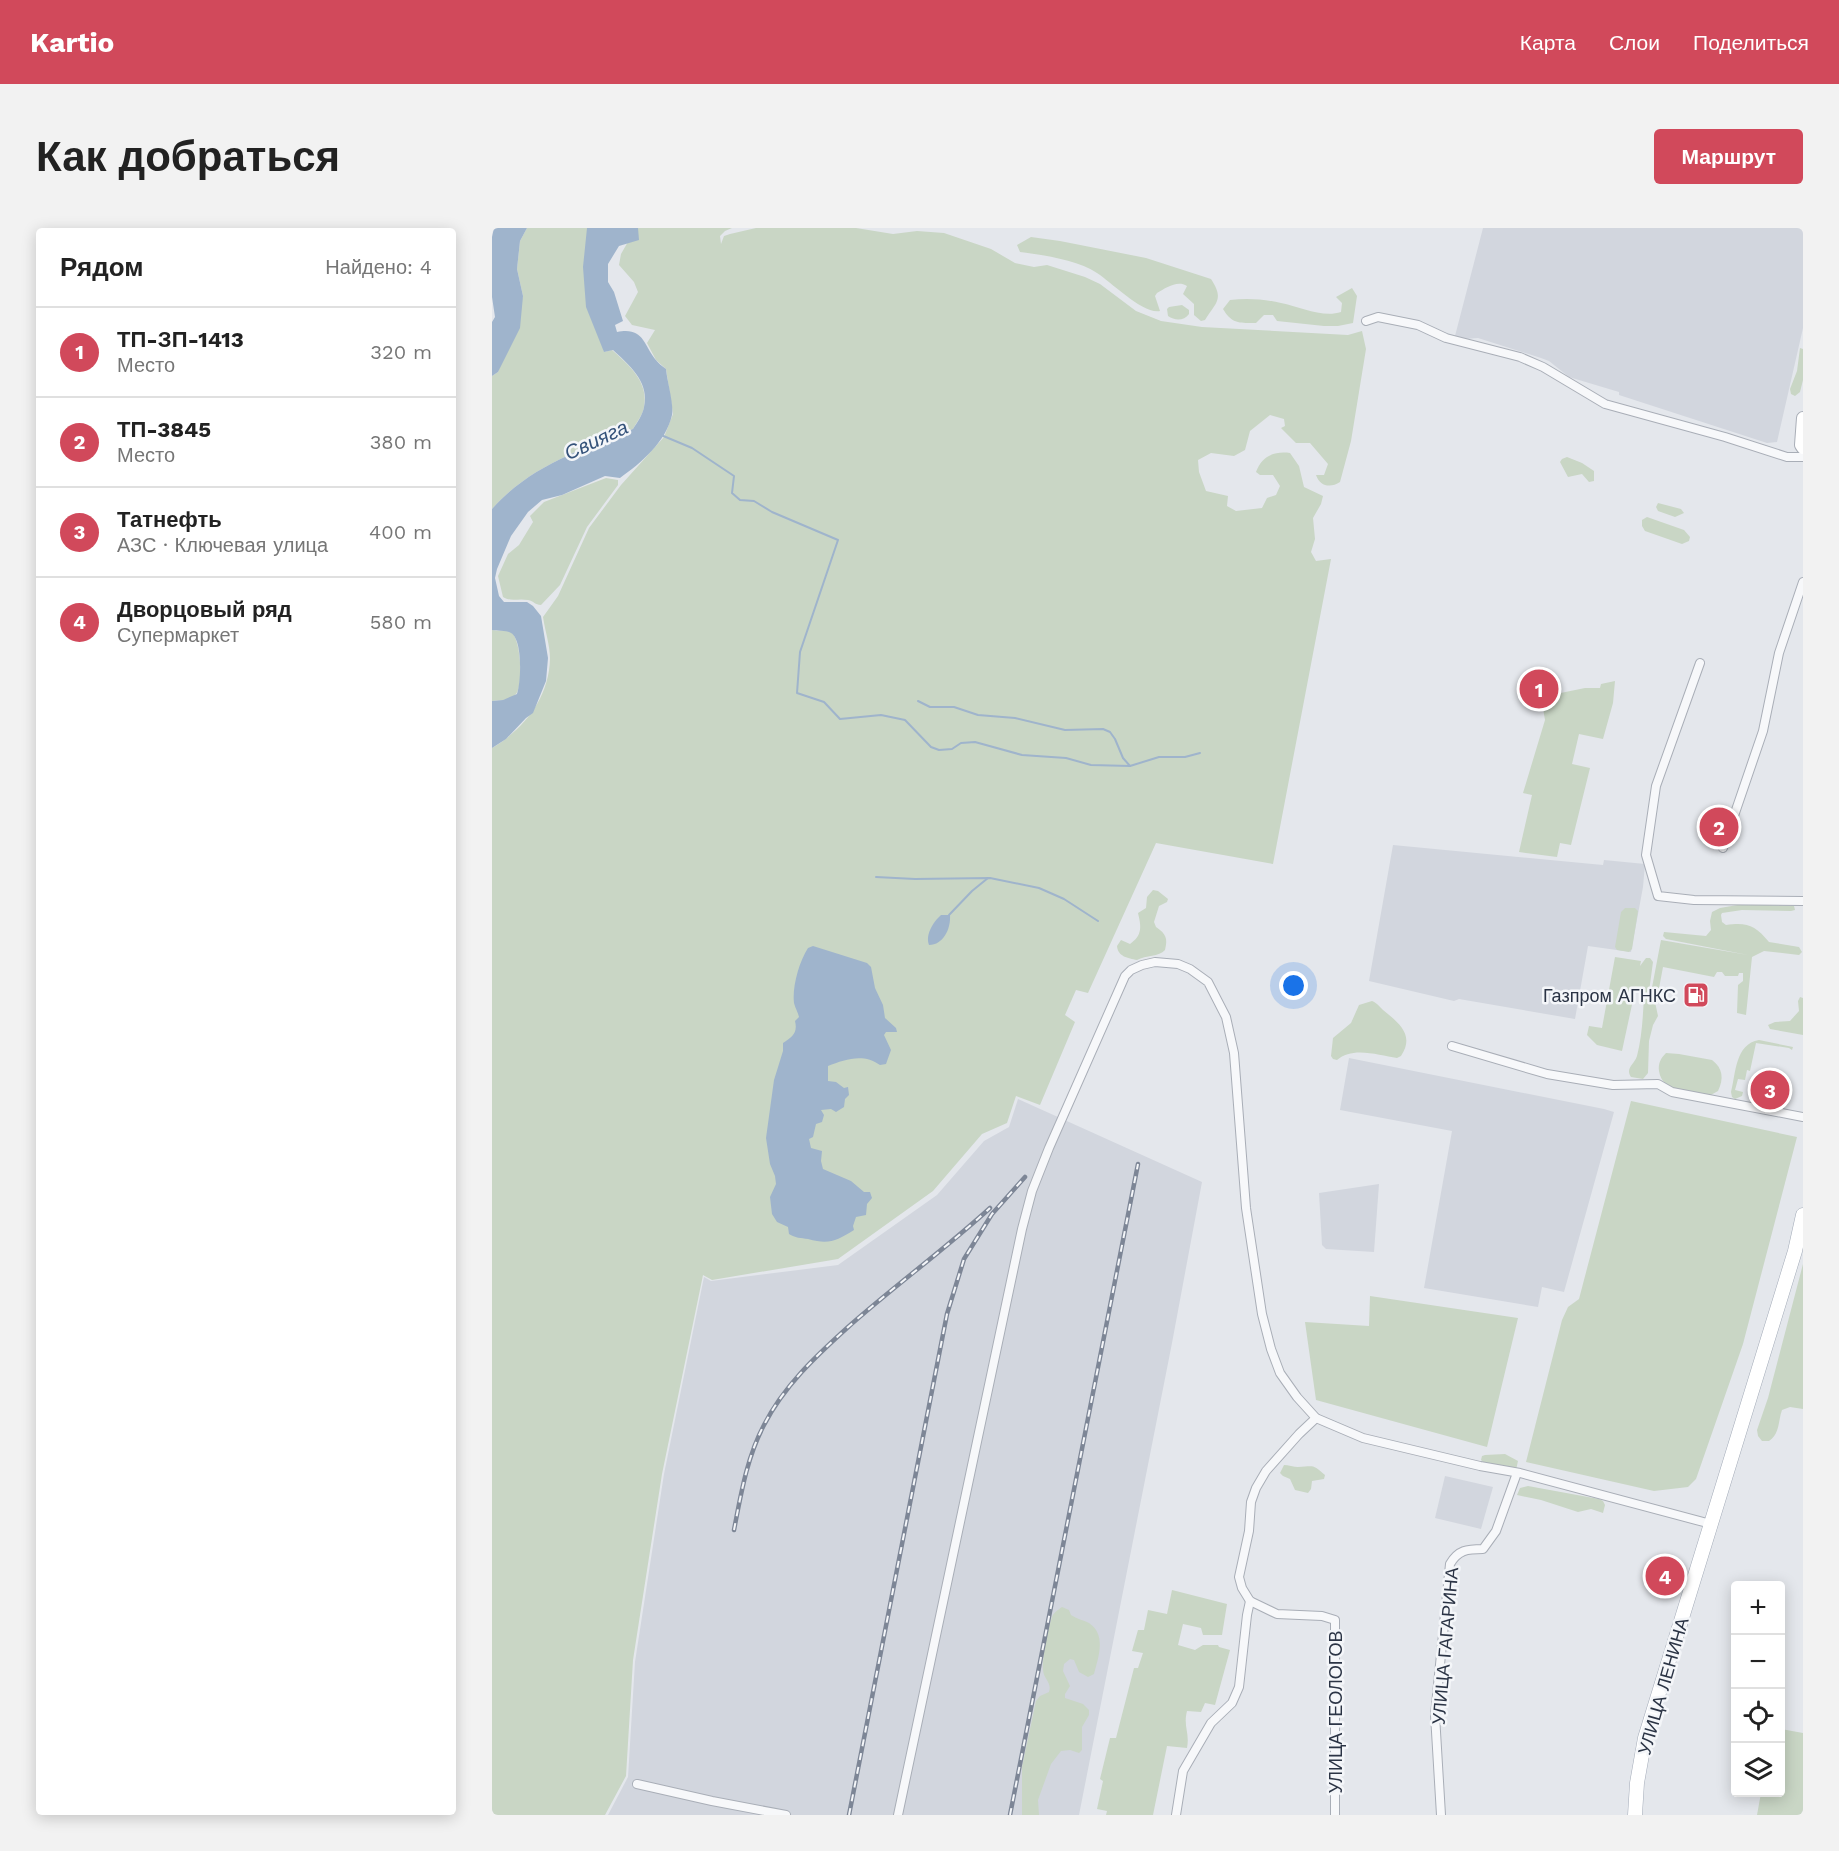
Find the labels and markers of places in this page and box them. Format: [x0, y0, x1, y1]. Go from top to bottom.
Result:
pin: 1 [1520, 666, 1558, 712]
pin: 2 [1700, 804, 1738, 850]
fuel station icon: Газпром АГНКС [1681, 980, 1711, 1010]
place label: Газпром АГНКС [1543, 985, 1676, 1006]
pin: 3 [1750, 1068, 1790, 1112]
pin: 4 [1646, 1554, 1684, 1598]

